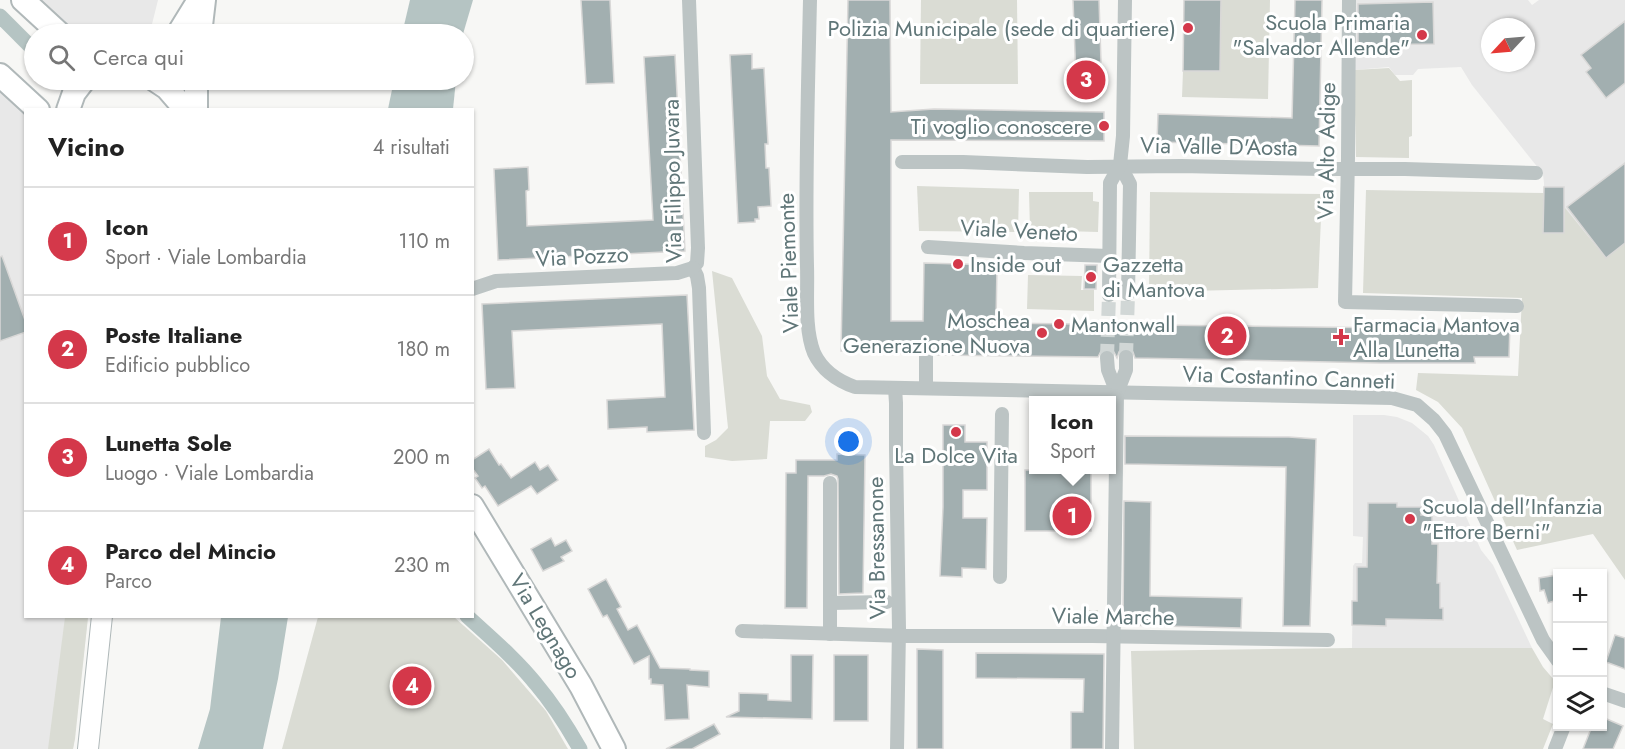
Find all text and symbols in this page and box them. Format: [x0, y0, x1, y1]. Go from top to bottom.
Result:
place label: Scuola Primaria "Salvador Allende" [1232, 6, 1410, 63]
place label: Polizia Municipale (sede di quartiere) [828, 12, 1176, 44]
north arrow [1481, 18, 1535, 72]
marker: Polizia Municipale (sede di quartiere) [1181, 21, 1195, 35]
search box [24, 24, 474, 90]
marker: Scuola Primaria "Salvador Allende" [1415, 28, 1429, 42]
icon: search [45, 41, 78, 74]
text: Cerca qui [93, 41, 184, 73]
pin: 3 [1066, 58, 1106, 103]
street label: Via Alto Adige [1309, 82, 1343, 220]
street label: Via Filippo Juvara [655, 99, 689, 263]
place label: Ti voglio conoscere [911, 110, 1092, 142]
marker: Ti voglio conoscere [1097, 119, 1111, 133]
text: Vicino [48, 128, 125, 166]
street label: Via Valle D'Aosta [1140, 129, 1298, 163]
text: 4 risultati [373, 133, 450, 162]
street label: Viale Piemonte [770, 192, 806, 334]
text: Icon [105, 211, 149, 243]
street label: Viale Veneto [959, 211, 1079, 249]
text: 1 [62, 227, 73, 256]
text: 110 m [398, 227, 450, 256]
street label: Via Pozzo [535, 238, 629, 274]
text: Sport · Viale Lombardia [105, 243, 306, 272]
place label: Inside out [970, 248, 1062, 280]
place label: Gazzetta di Mantova [1103, 248, 1205, 305]
marker: Inside out [951, 257, 965, 271]
marker: Gazzetta di Mantova [1084, 270, 1098, 284]
place label: Moschea Generazione Nuova [843, 304, 1030, 361]
place label: Mantonwall [1071, 308, 1175, 340]
place label: Farmacia Mantova Alla Lunetta [1353, 308, 1520, 365]
pin: 2 [1208, 314, 1246, 358]
marker: Mantonwall [1052, 317, 1066, 331]
text: Poste Italiane [105, 319, 242, 351]
marker: Moschea Generazione Nuova [1035, 326, 1049, 340]
marker: Farmacia Mantova Alla Lunetta [1334, 330, 1348, 344]
text: 2 [61, 335, 74, 364]
text: 180 m [396, 335, 450, 364]
text: Edificio pubblico [105, 351, 250, 380]
street label: Via Costantino Canneti [1182, 357, 1396, 397]
popup [1029, 396, 1116, 474]
text: Icon [1050, 405, 1094, 437]
marker: La Dolce Vita [949, 425, 963, 439]
text: Lunetta Sole [105, 427, 232, 459]
your location [834, 427, 863, 456]
text: Sport [1050, 437, 1095, 466]
place label: La Dolce Vita [894, 439, 1018, 471]
text: 3 [61, 443, 74, 472]
text: 200 m [393, 443, 450, 472]
text: Luogo · Viale Lombardia [105, 459, 314, 488]
street label: Via Bressanone [859, 476, 893, 620]
place label: Scuola dell'Infanzia "Ettore Berni" [1422, 490, 1602, 547]
pin: 1 [1052, 494, 1092, 538]
marker: Scuola dell'Infanzia "Ettore Berni" [1403, 512, 1417, 526]
text: Parco del Mincio [105, 535, 276, 567]
text: 4 [61, 551, 74, 580]
text: 230 m [394, 551, 450, 580]
text: Parco [105, 567, 152, 596]
street label: Via Legnago [502, 567, 590, 685]
map controls [1553, 569, 1607, 731]
button: + [1553, 569, 1607, 623]
street label: Viale Marche [1051, 599, 1175, 633]
button: − [1553, 623, 1607, 677]
pin: 4 [392, 664, 432, 708]
button: layers [1553, 677, 1607, 731]

